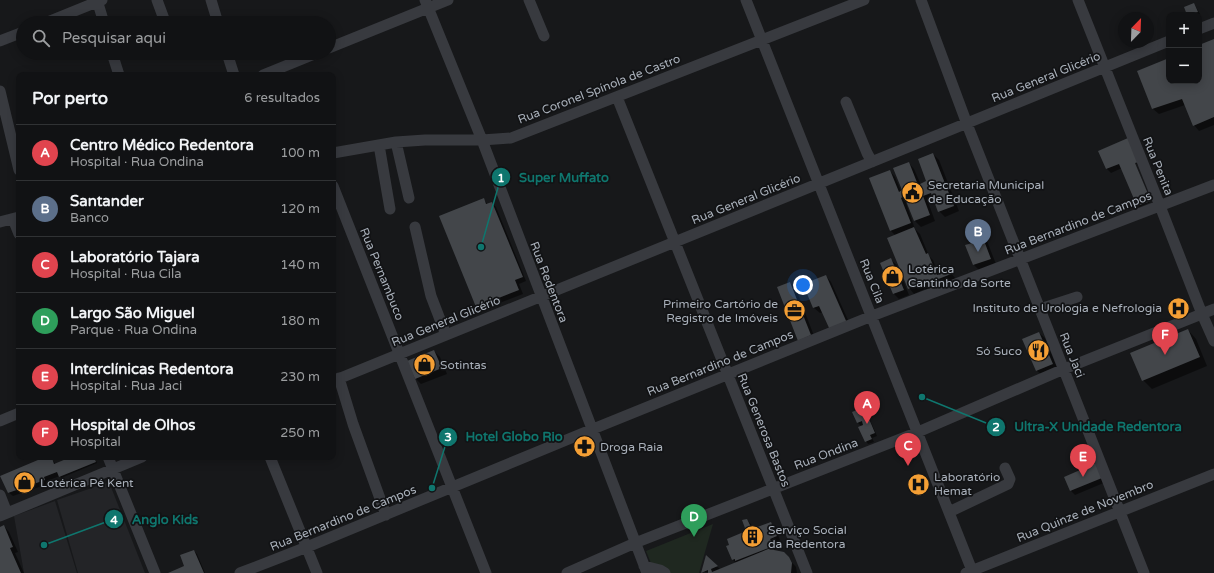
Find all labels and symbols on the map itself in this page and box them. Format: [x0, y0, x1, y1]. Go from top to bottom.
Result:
north arrow [1118, 12, 1154, 48]
street label: Rua General Glicério [989, 49, 1103, 105]
street label: Rua Coronel Spínola de Castro [516, 51, 682, 127]
street label: Rua Penita [1140, 135, 1176, 197]
callout: Super Muffato [491, 165, 617, 190]
text: Super Muffato [519, 170, 609, 186]
text: 1 [497, 171, 505, 185]
street label: Rua General Glicério [689, 171, 803, 227]
place label: Secretaria Municipal de Educação [928, 178, 1044, 206]
public building icon: Secretaria Municipal de Educação [899, 179, 925, 205]
street label: Rua Bernardino de Campos [1003, 188, 1154, 258]
pin: B [965, 219, 991, 252]
street label: Rua Pernambuco [357, 226, 407, 322]
street label: Rua Redentora [527, 239, 571, 325]
street label: Rua Cila [857, 257, 887, 305]
place label: Lotérica Cantinho da Sorte [908, 262, 1011, 290]
shop icon: Lotérica Cantinho da Sorte [879, 263, 905, 289]
your location [793, 275, 813, 295]
street label: Rua General Glicério [389, 293, 503, 349]
hospital icon: Instituto de Urologia e Nefrologia [1165, 295, 1191, 321]
place label: Primeiro Cartório de Registro de Imóveis [663, 297, 778, 325]
office icon: Primeiro Cartório de Registro de Imóveis [781, 298, 807, 324]
place label: Instituto de Urologia e Nefrologia [972, 301, 1162, 315]
pin: F [1152, 322, 1178, 355]
street label: Rua Bernardino de Campos [645, 327, 795, 399]
street label: Rua Jaci [1057, 330, 1087, 380]
restaurant icon: Só Suco [1025, 338, 1051, 364]
place label: Só Suco [976, 344, 1022, 358]
shop icon: Sotintas [412, 352, 438, 378]
place label: Sotintas [440, 358, 487, 372]
street label: Rua Generosa Bastos [735, 371, 793, 489]
pin: A [854, 391, 880, 424]
callout: Ultra-X Unidade Redentora [986, 414, 1190, 439]
text: Ultra-X Unidade Redentora [1014, 419, 1182, 435]
text: 2 [992, 420, 1000, 434]
callout: Hotel Globo Rio [438, 424, 571, 449]
text: Hotel Globo Rio [465, 429, 563, 445]
text: 3 [444, 430, 452, 444]
pin: C [895, 433, 921, 466]
pharmacy icon: Droga Raia [572, 434, 598, 460]
street label: Rua Ondina [792, 435, 860, 473]
place label: Droga Raia [600, 440, 663, 454]
pin: E [1070, 444, 1096, 477]
shop icon: Lotérica Pé Kent [12, 470, 38, 496]
place label: Laboratório Hemat [934, 470, 1000, 498]
hospital icon: Laboratório Hemat [905, 471, 931, 497]
place label: Lotérica Pé Kent [40, 476, 134, 490]
street label: Rua Quinze de Novembro [1015, 477, 1155, 545]
street label: Rua Bernardino de Campos [268, 482, 418, 554]
pin: D [681, 504, 707, 537]
callout: Anglo Kids [104, 507, 207, 532]
text: Anglo Kids [132, 512, 198, 528]
text: 4 [110, 513, 118, 527]
place label: Serviço Social da Redentora [768, 523, 847, 551]
building icon: Serviço Social da Redentora [740, 524, 766, 550]

